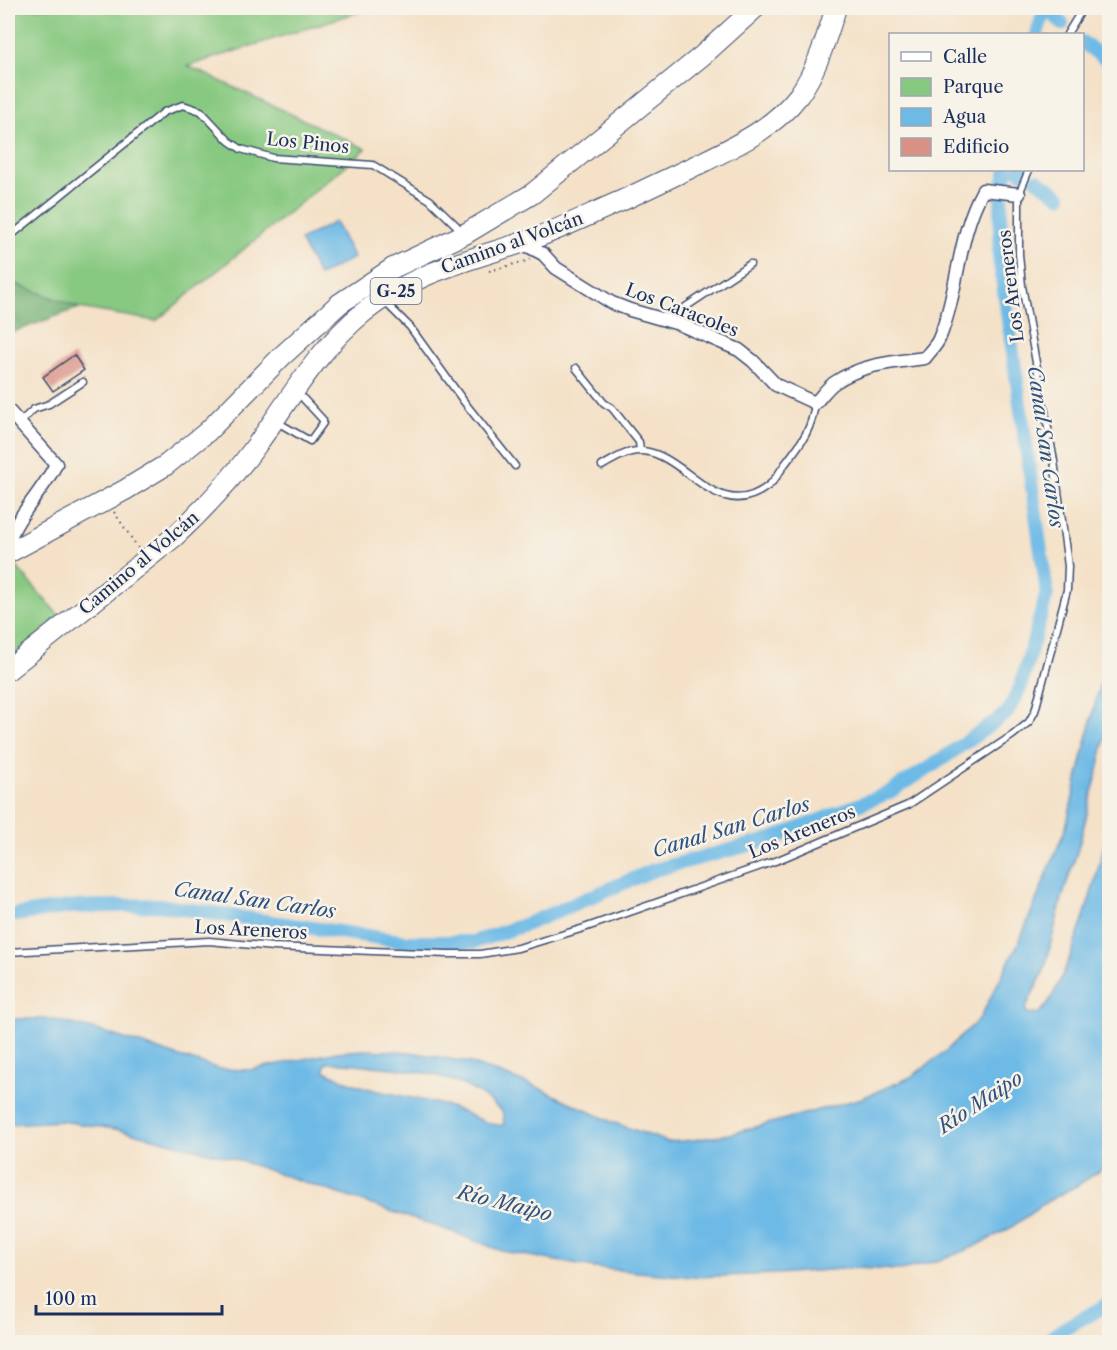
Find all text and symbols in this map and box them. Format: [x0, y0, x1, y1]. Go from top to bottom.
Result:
legend [889, 33, 1084, 171]
text: Calle [943, 46, 987, 68]
text: Parque [943, 76, 1004, 98]
text: Agua [942, 106, 987, 128]
street label: Los Pinos [266, 128, 350, 158]
text: Edificio [943, 136, 1009, 158]
street label: Camino al Volcán [438, 207, 586, 279]
street label: Los Areneros [993, 229, 1029, 343]
road number: G-25 [370, 278, 422, 304]
street label: Los Caracoles [622, 278, 742, 342]
water label: Canal San Carlos [1023, 364, 1069, 530]
street label: Camino al Volcán [75, 506, 203, 620]
water label: Canal San Carlos [649, 792, 813, 862]
street label: Los Areneros [745, 801, 859, 863]
water label: Canal San Carlos [172, 877, 338, 923]
street label: Los Areneros [194, 916, 308, 944]
water label: Río Maipo [931, 1066, 1027, 1139]
water label: Río Maipo [453, 1179, 555, 1226]
scale bar [36, 1278, 222, 1316]
text: 100 m [45, 1288, 97, 1310]

